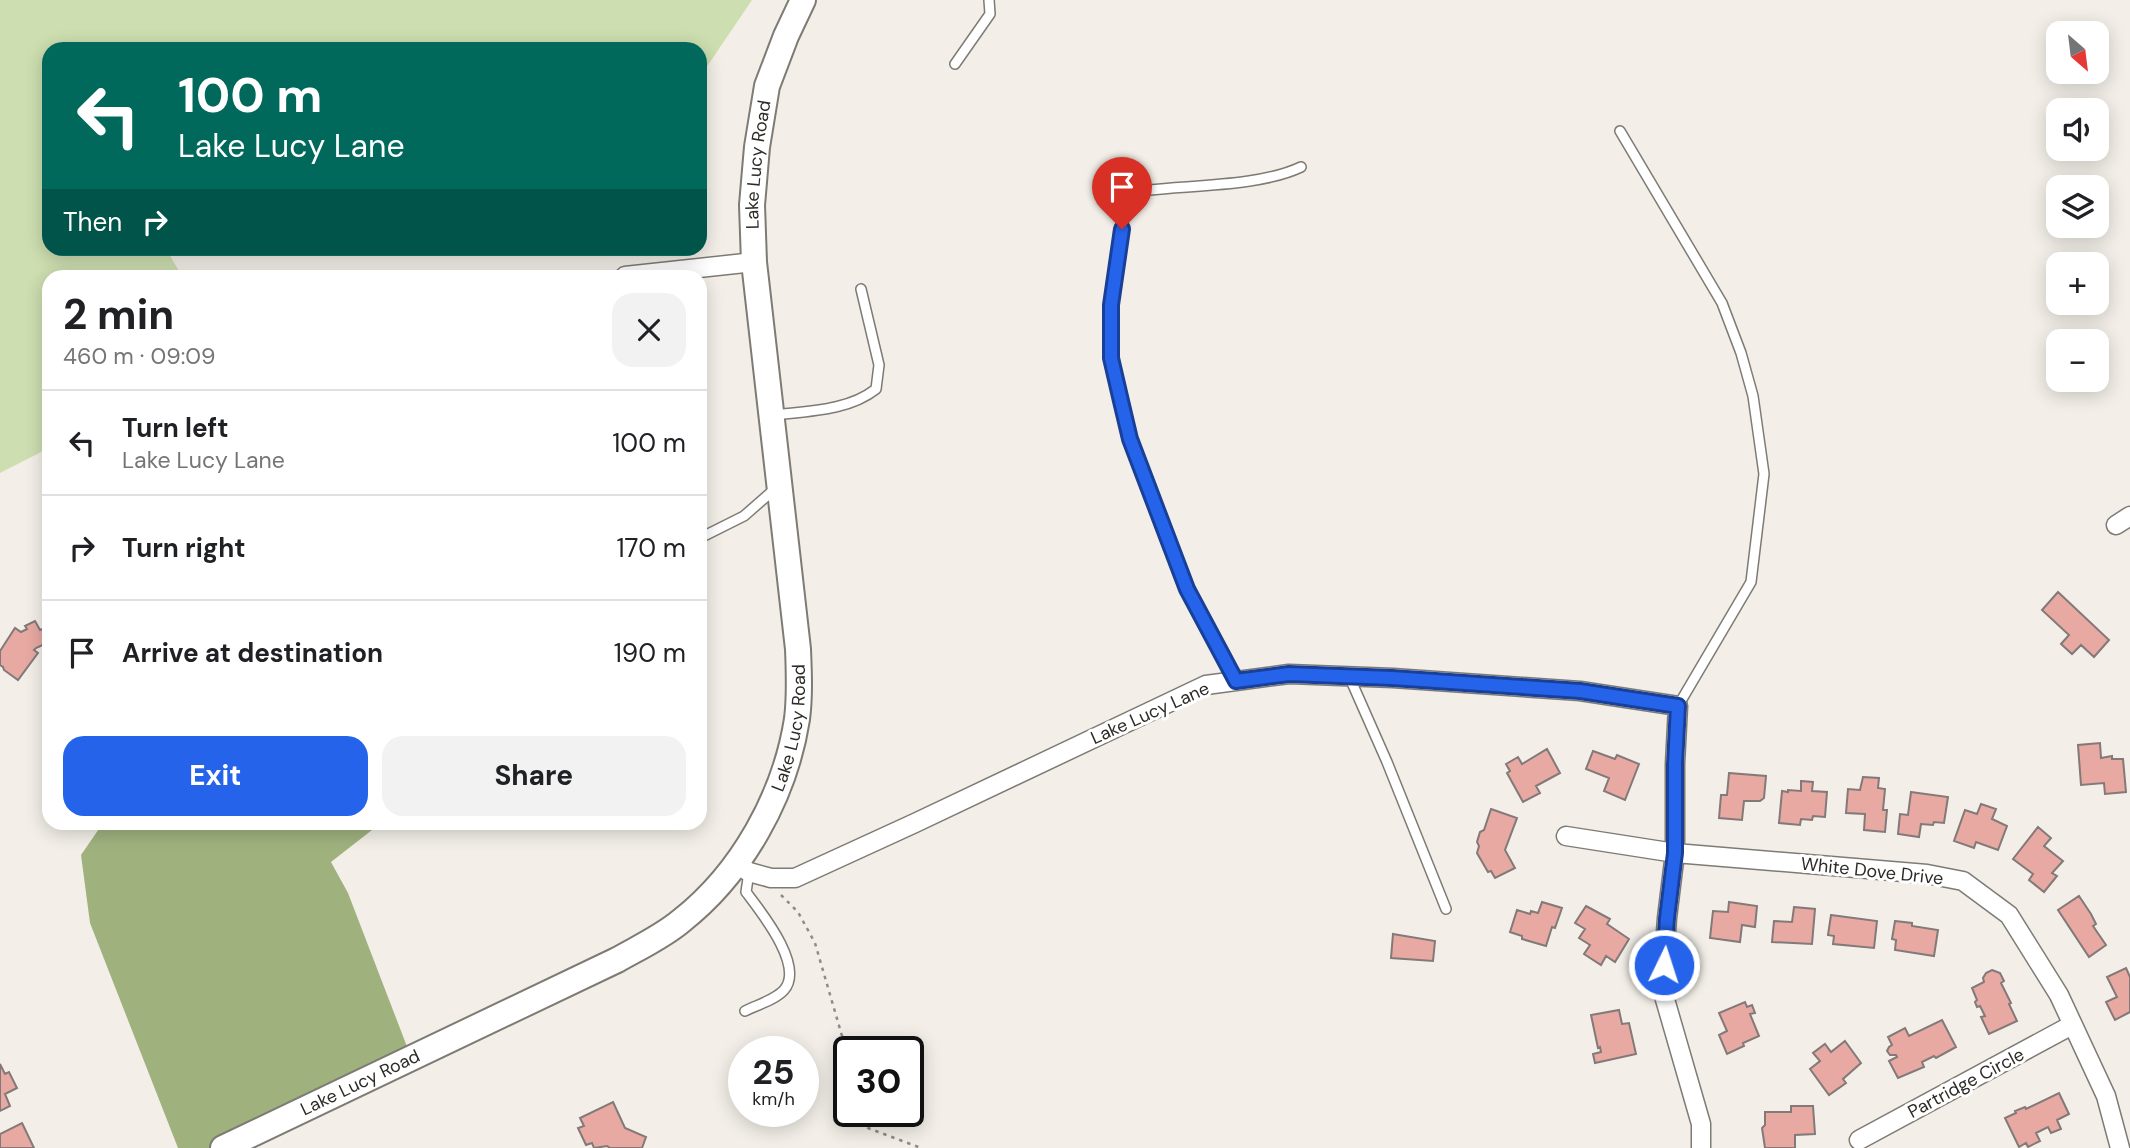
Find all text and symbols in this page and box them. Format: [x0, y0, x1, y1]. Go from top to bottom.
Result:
north arrow [2046, 21, 2109, 84]
map controls [2046, 21, 2109, 392]
text: 100 m [178, 63, 322, 127]
icon: left [63, 70, 154, 161]
street label: Lake Lucy Road [740, 98, 776, 230]
button: sound [2046, 98, 2109, 161]
text: Lake Lucy Lane [178, 125, 405, 167]
pin [1092, 157, 1152, 229]
icon: arrive [1103, 168, 1141, 206]
button: layers [2046, 175, 2109, 238]
icon: right [136, 203, 174, 241]
text: Then [63, 205, 122, 239]
button: + [2046, 252, 2109, 315]
text: 2 min [63, 287, 174, 342]
button: close [612, 293, 686, 367]
button: − [2046, 329, 2109, 392]
text: 460 m · 09:09 [63, 341, 216, 371]
text: Turn left [122, 411, 229, 445]
icon: left [63, 424, 101, 462]
text: 100 m [612, 426, 686, 460]
text: Lake Lucy Lane [122, 445, 285, 475]
icon: right [63, 529, 101, 567]
text: Turn right [122, 531, 246, 565]
text: 170 m [617, 531, 686, 565]
icon: arrive [63, 634, 101, 672]
text: Arrive at destination [122, 636, 383, 670]
text: 190 m [614, 636, 686, 670]
street label: Lake Lucy Road [766, 664, 811, 795]
street label: Lake Lucy Lane [1087, 676, 1213, 750]
button: Exit [63, 736, 368, 816]
button: Share [382, 736, 686, 816]
street label: White Dove Drive [1800, 852, 1944, 890]
position arrow [1627, 928, 1701, 1002]
speed limit sign: 30 [833, 1036, 924, 1127]
street label: Partridge Circle [1904, 1042, 2028, 1124]
street label: Lake Lucy Road [297, 1044, 424, 1121]
text: 25 [753, 1049, 794, 1095]
text: km/h [752, 1087, 795, 1111]

